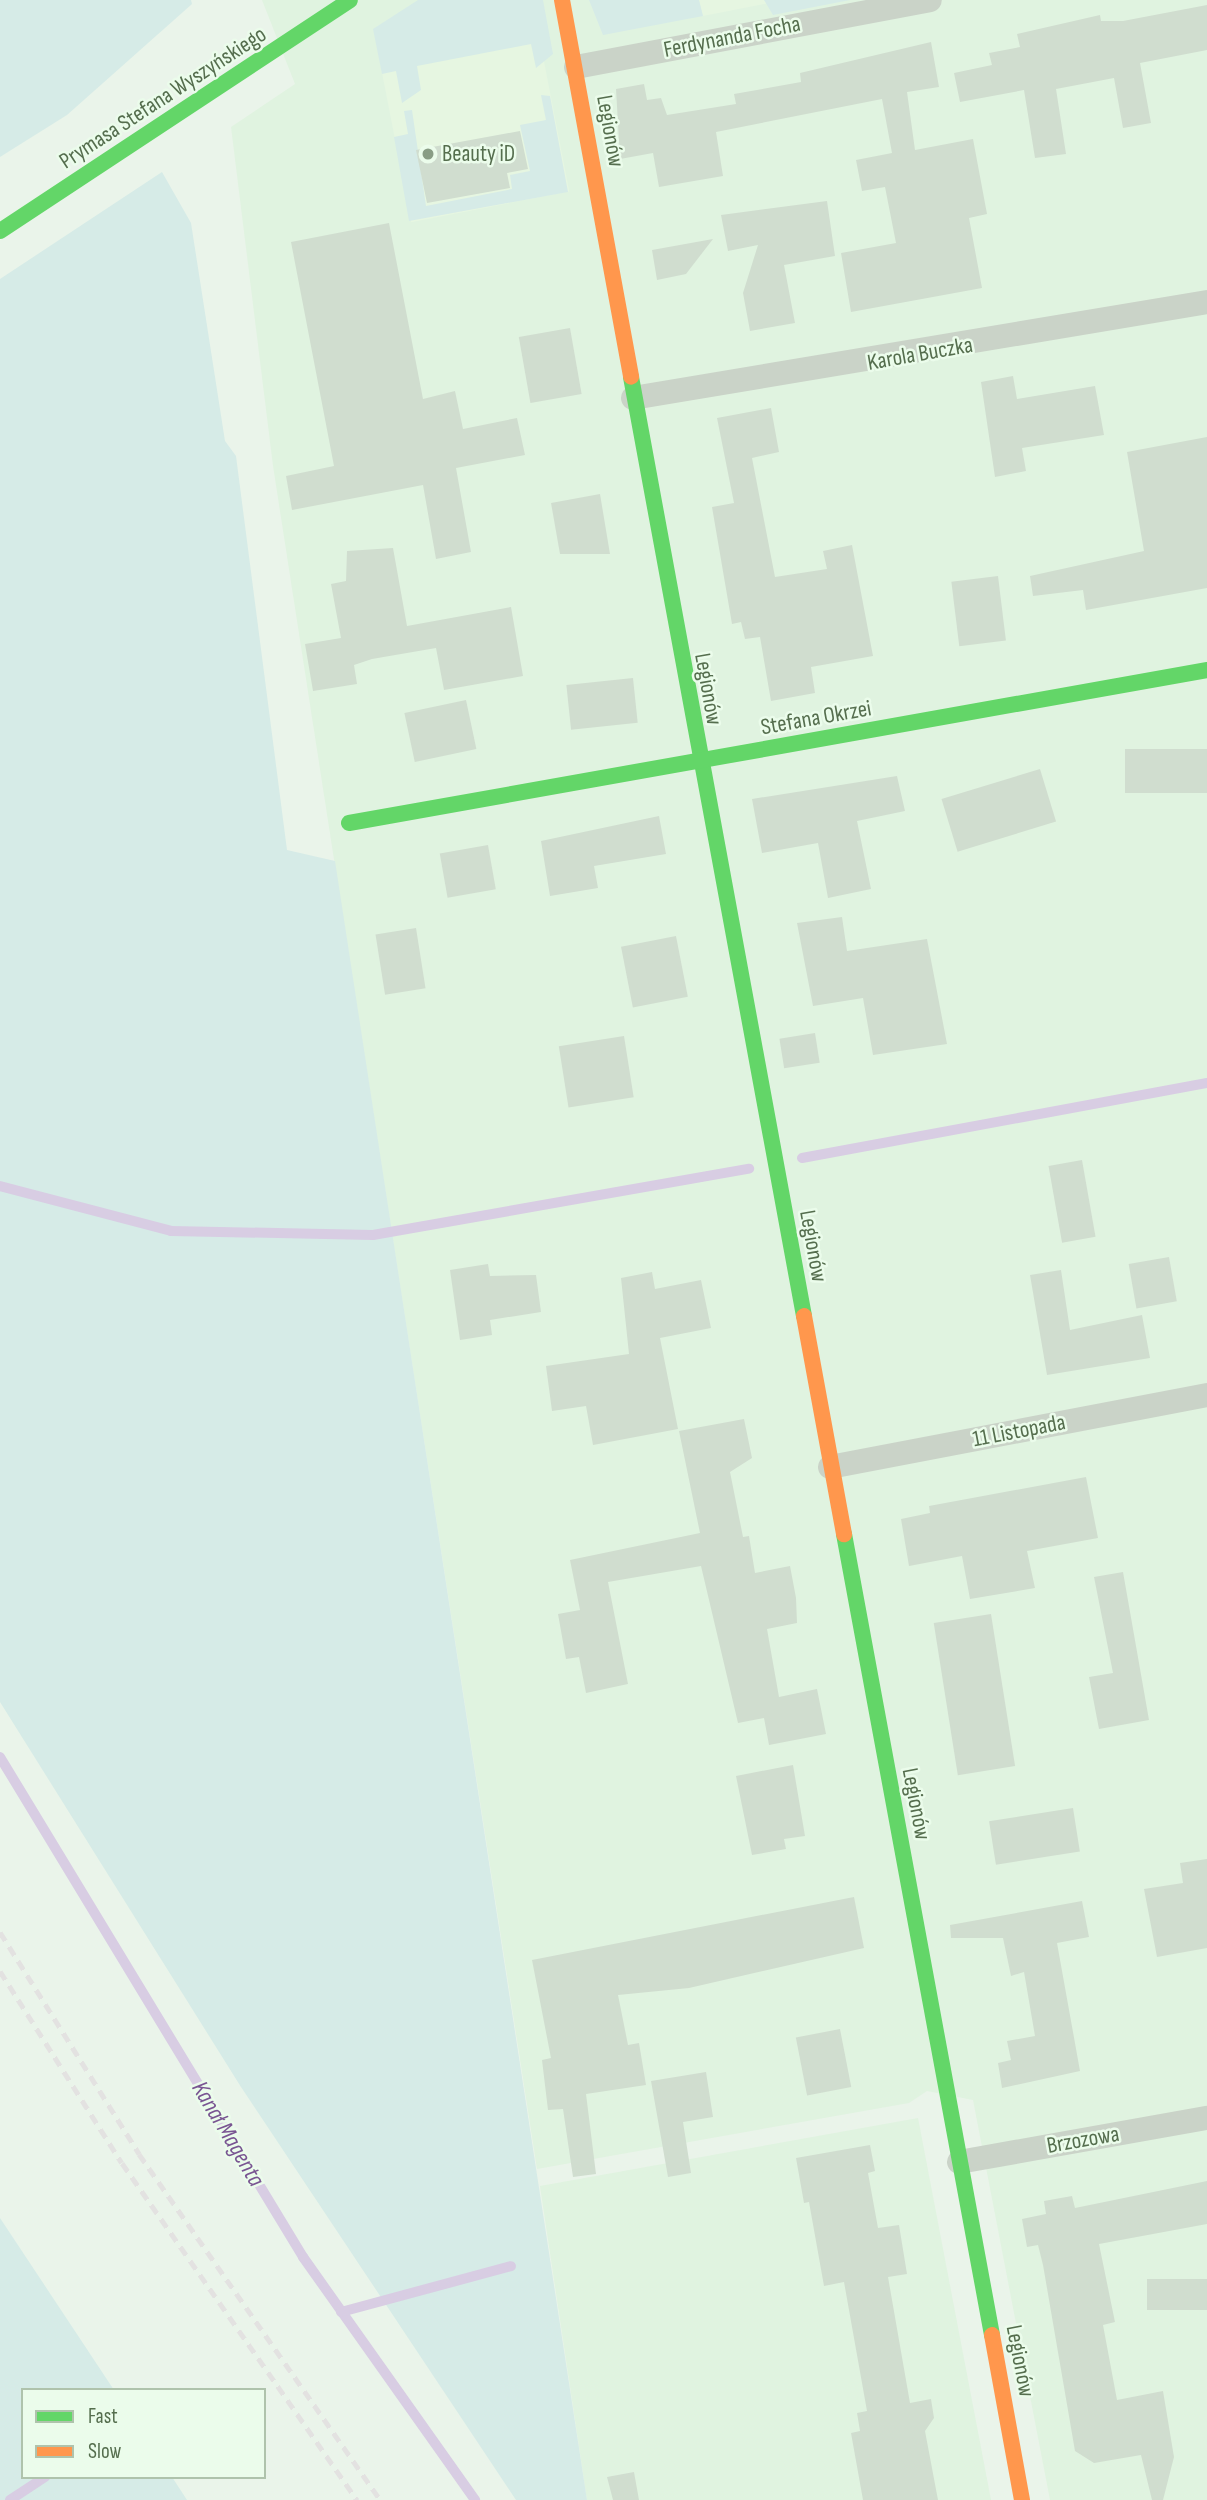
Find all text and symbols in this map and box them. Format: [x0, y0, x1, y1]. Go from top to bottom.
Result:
street label: Ferdynanda Focha [661, 10, 803, 64]
street label: Prymasa Stefana Wyszyńskiego [54, 21, 272, 175]
street label: Legionów [590, 93, 630, 169]
place label: Beauty iD [442, 140, 515, 168]
marker: Beauty iD [420, 146, 436, 162]
street label: Karola Buczka [865, 331, 975, 377]
street label: Legionów [688, 651, 728, 727]
street label: Stefana Okrzei [759, 695, 873, 741]
street label: Legionów [793, 1208, 833, 1284]
street label: 11 Listopada [970, 1408, 1068, 1454]
street label: Legionów [896, 1766, 936, 1842]
water label: Kanał Magenta [185, 2076, 271, 2192]
street label: Brzozowa [1045, 2120, 1121, 2160]
street label: Legionów [1000, 2323, 1040, 2399]
legend [21, 2388, 266, 2479]
text: Fast [88, 2404, 118, 2429]
text: Slow [88, 2439, 121, 2464]

